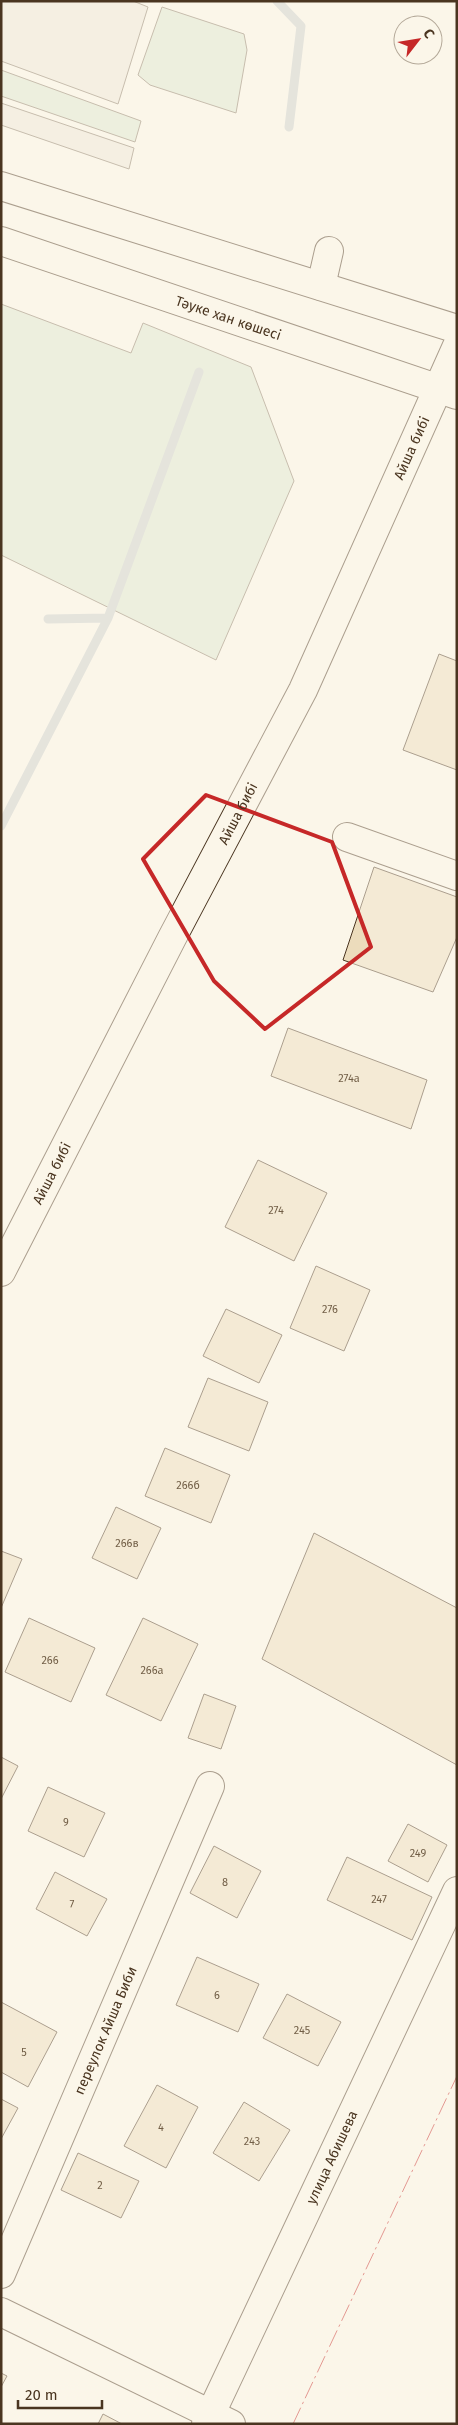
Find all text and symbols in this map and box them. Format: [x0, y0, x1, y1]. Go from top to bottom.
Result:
north arrow [393, 15, 443, 65]
text: С [419, 26, 438, 41]
street label: Тәуке хан көшесі [173, 293, 283, 344]
street label: Айша бибі [390, 414, 433, 482]
street label: Айша бибі [215, 780, 261, 848]
house number: 274а [338, 1072, 360, 1085]
street label: Айша бибі [29, 1140, 75, 1207]
house number: 274 [268, 1204, 284, 1217]
house number: 276 [322, 1303, 338, 1316]
house number: 266б [176, 1479, 200, 1492]
house number: 266в [115, 1537, 139, 1550]
house number: 266 [41, 1654, 59, 1667]
house number: 266а [140, 1664, 164, 1677]
house number: 9 [63, 1816, 69, 1829]
house number: 249 [410, 1847, 426, 1860]
house number: 8 [222, 1876, 228, 1889]
house number: 247 [371, 1893, 387, 1906]
house number: 7 [70, 1898, 75, 1911]
street label: переулок Айша Биби [71, 1964, 141, 2097]
house number: 6 [214, 1989, 220, 2002]
house number: 245 [294, 2024, 311, 2037]
house number: 5 [21, 2046, 27, 2059]
street label: улица Абишева [303, 2108, 361, 2207]
house number: 4 [158, 2121, 164, 2134]
house number: 243 [244, 2135, 260, 2148]
house number: 2 [97, 2179, 103, 2192]
scale bar [18, 2378, 101, 2410]
text: 20 m [25, 2386, 58, 2404]

